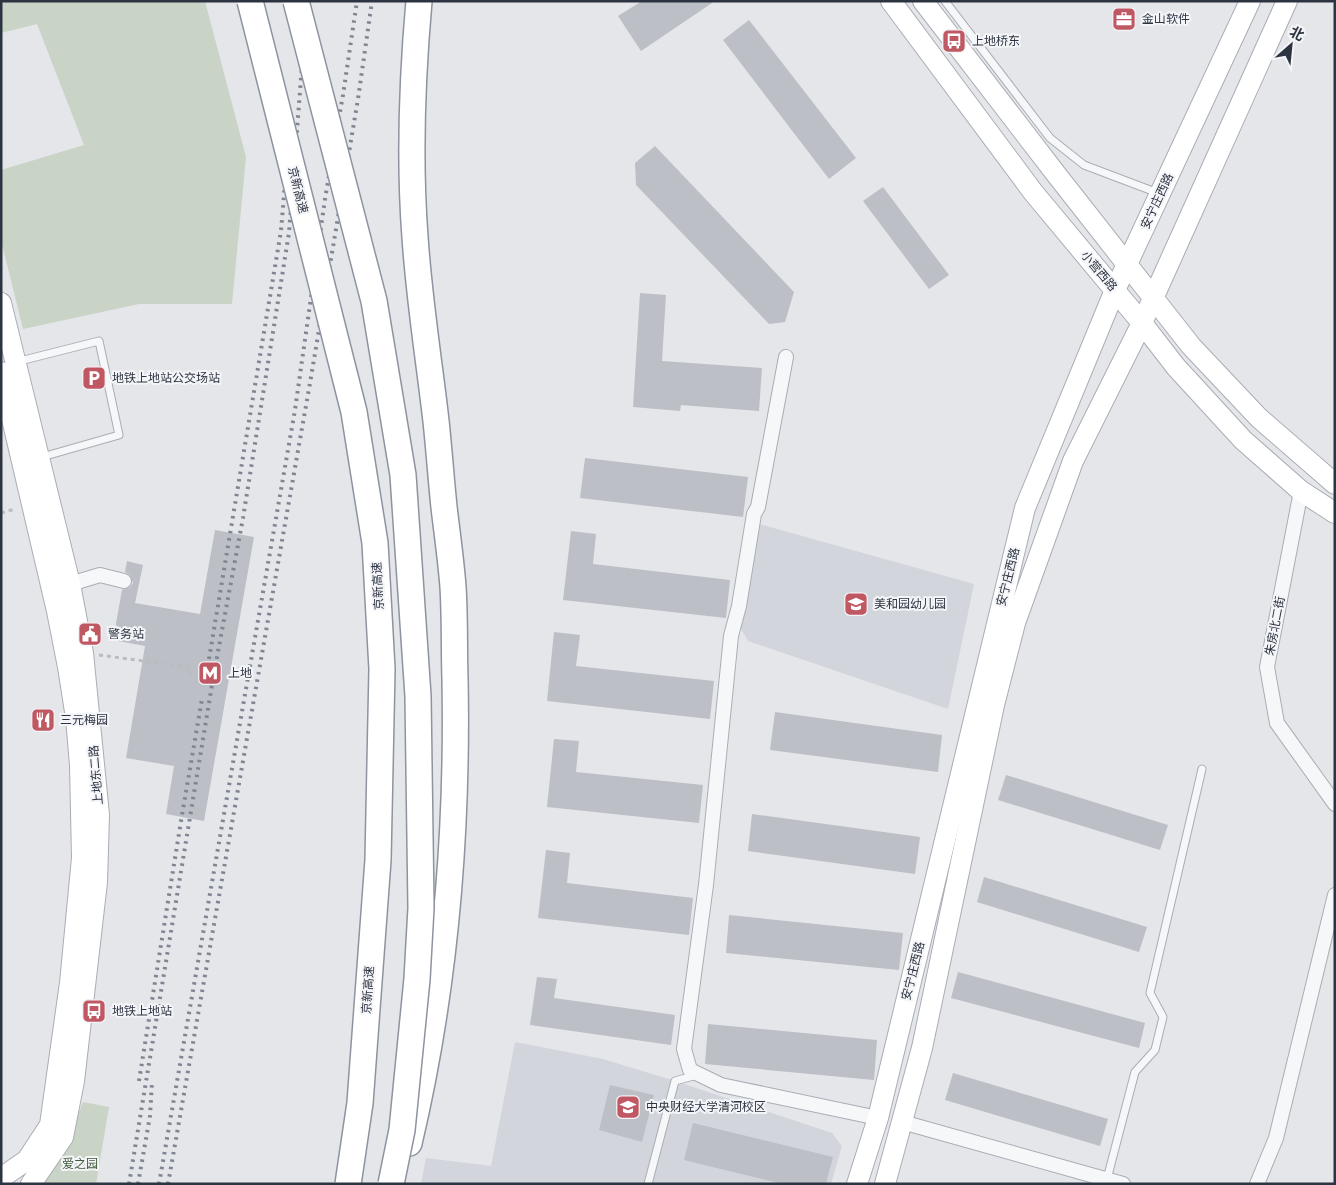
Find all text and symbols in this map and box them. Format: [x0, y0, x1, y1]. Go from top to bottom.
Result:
office icon: 金山软件 [1111, 6, 1137, 32]
place label: 金山软件 [1142, 12, 1190, 26]
north arrow [1266, 20, 1316, 70]
text: 北 [1287, 23, 1307, 44]
bus stop icon: 上地桥东 [941, 28, 967, 54]
place label: 上地桥东 [972, 34, 1020, 48]
street label: 京新高速 [285, 165, 311, 215]
street label: 安宁庄西路 [1138, 171, 1176, 231]
street label: 小营西路 [1078, 248, 1120, 294]
parking icon: 地铁上地站公交场站 [81, 365, 107, 391]
place label: 地铁上地站公交场站 [112, 371, 220, 385]
street label: 安宁庄西路 [994, 546, 1022, 608]
street label: 京新高速 [370, 562, 386, 610]
school or university icon: 美和园幼儿园 [843, 591, 869, 617]
street label: 朱房北二街 [1262, 595, 1288, 657]
place label: 美和园幼儿园 [874, 597, 946, 611]
public building icon: 警务站 [77, 621, 103, 647]
place label: 警务站 [108, 627, 144, 641]
metro station icon: 上地 [197, 660, 223, 686]
place label: 上地 [228, 666, 252, 680]
restaurant icon: 三元梅园 [30, 707, 56, 733]
place label: 三元梅园 [60, 713, 108, 727]
street label: 上地东二路 [86, 744, 106, 806]
street label: 安宁庄西路 [899, 940, 927, 1002]
street label: 京新高速 [359, 966, 377, 1014]
bus stop icon: 地铁上地站 [81, 998, 107, 1024]
place label: 地铁上地站 [112, 1004, 172, 1018]
school or university icon: 中央财经大学清河校区 [615, 1094, 641, 1120]
place label: 中央财经大学清河校区 [646, 1100, 766, 1114]
park label: 爱之园 [62, 1157, 98, 1171]

